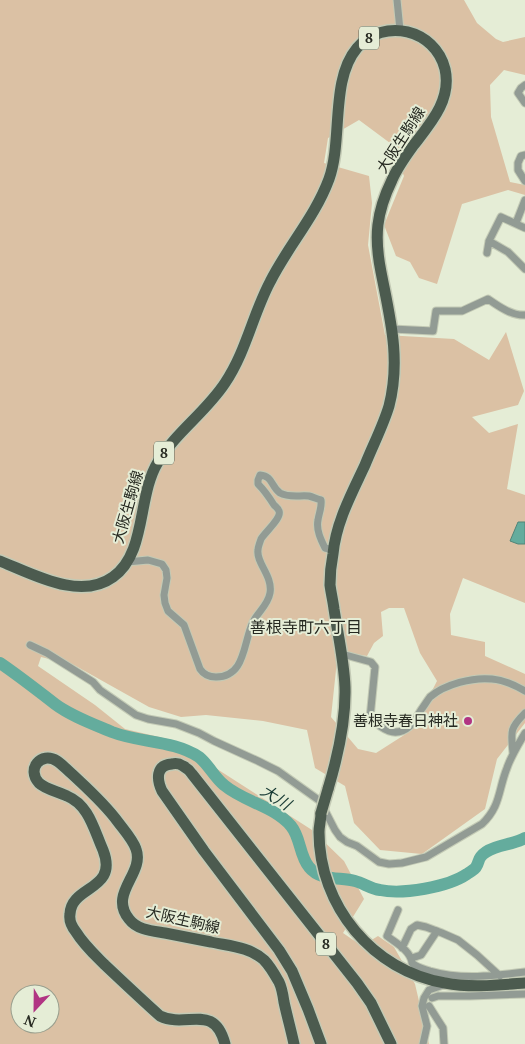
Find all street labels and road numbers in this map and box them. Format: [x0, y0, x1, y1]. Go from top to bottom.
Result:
road number: 8 [359, 26, 379, 49]
street label: 大阪生駒線 [371, 103, 429, 176]
road number: 8 [154, 442, 174, 464]
street label: 大阪生駒線 [107, 468, 147, 546]
street label: 大阪生駒線 [144, 901, 222, 937]
road number: 8 [316, 932, 336, 956]

